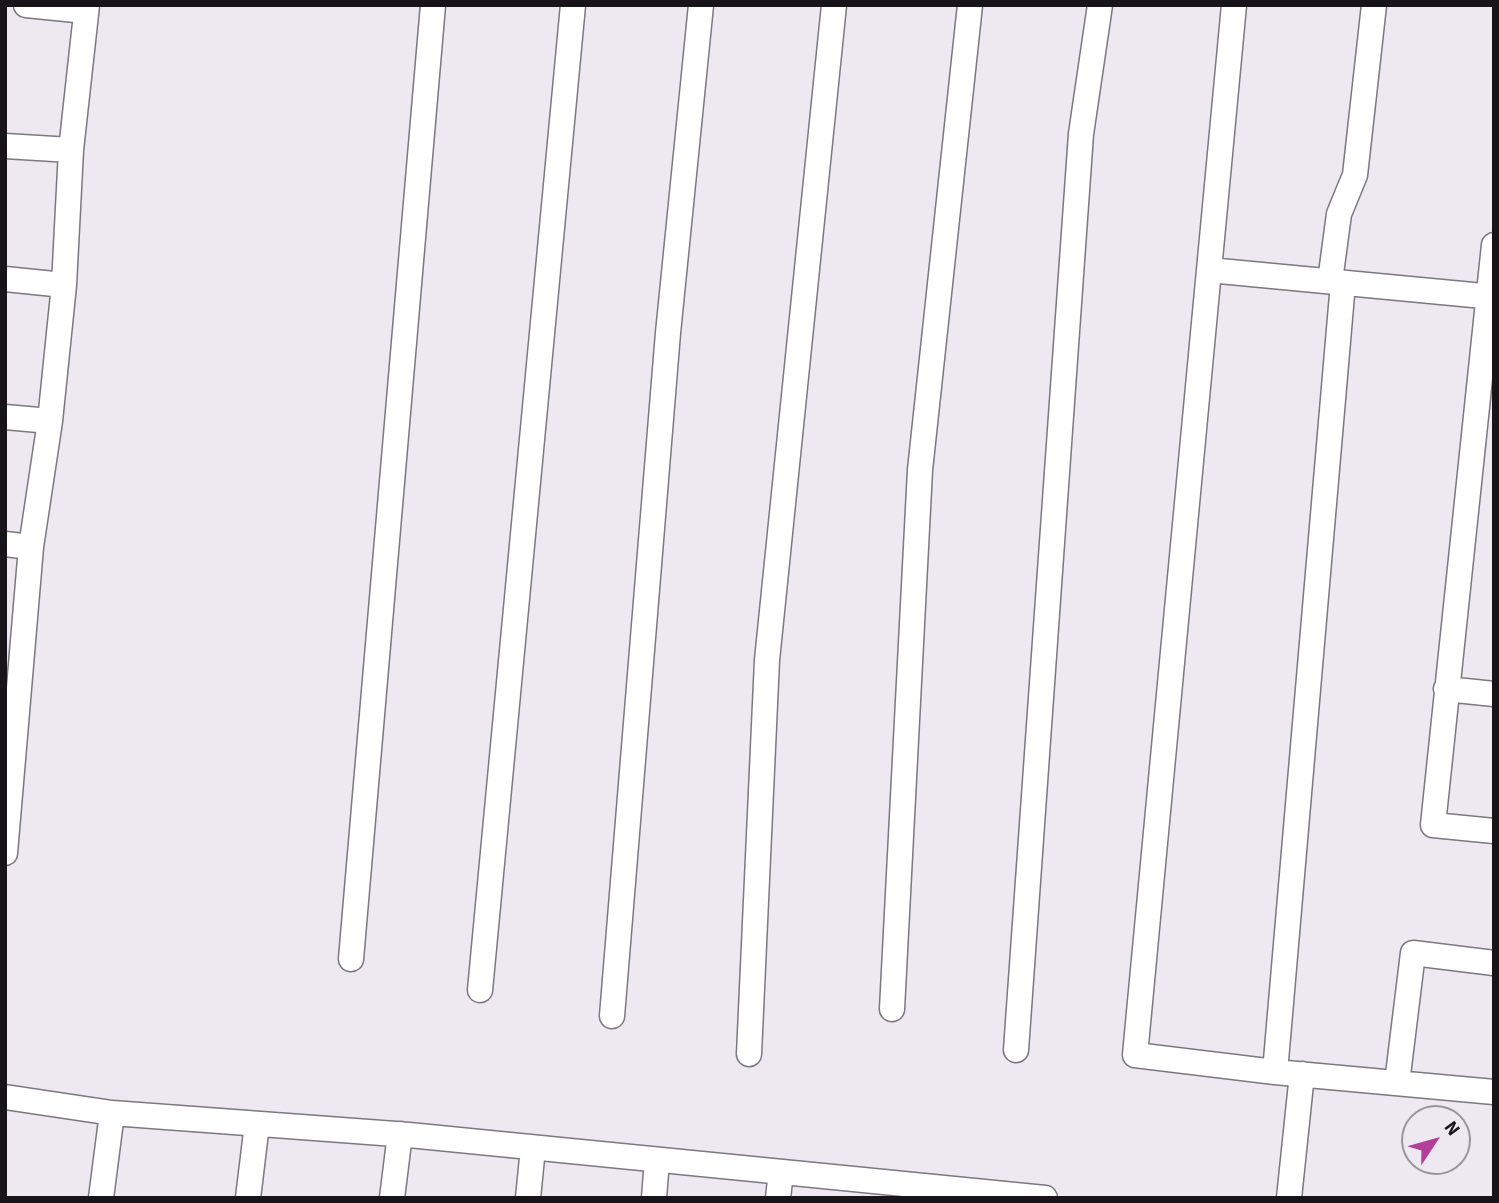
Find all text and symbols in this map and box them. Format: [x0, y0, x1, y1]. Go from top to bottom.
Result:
north arrow [1401, 1105, 1471, 1175]
text: N [1437, 1115, 1466, 1142]

